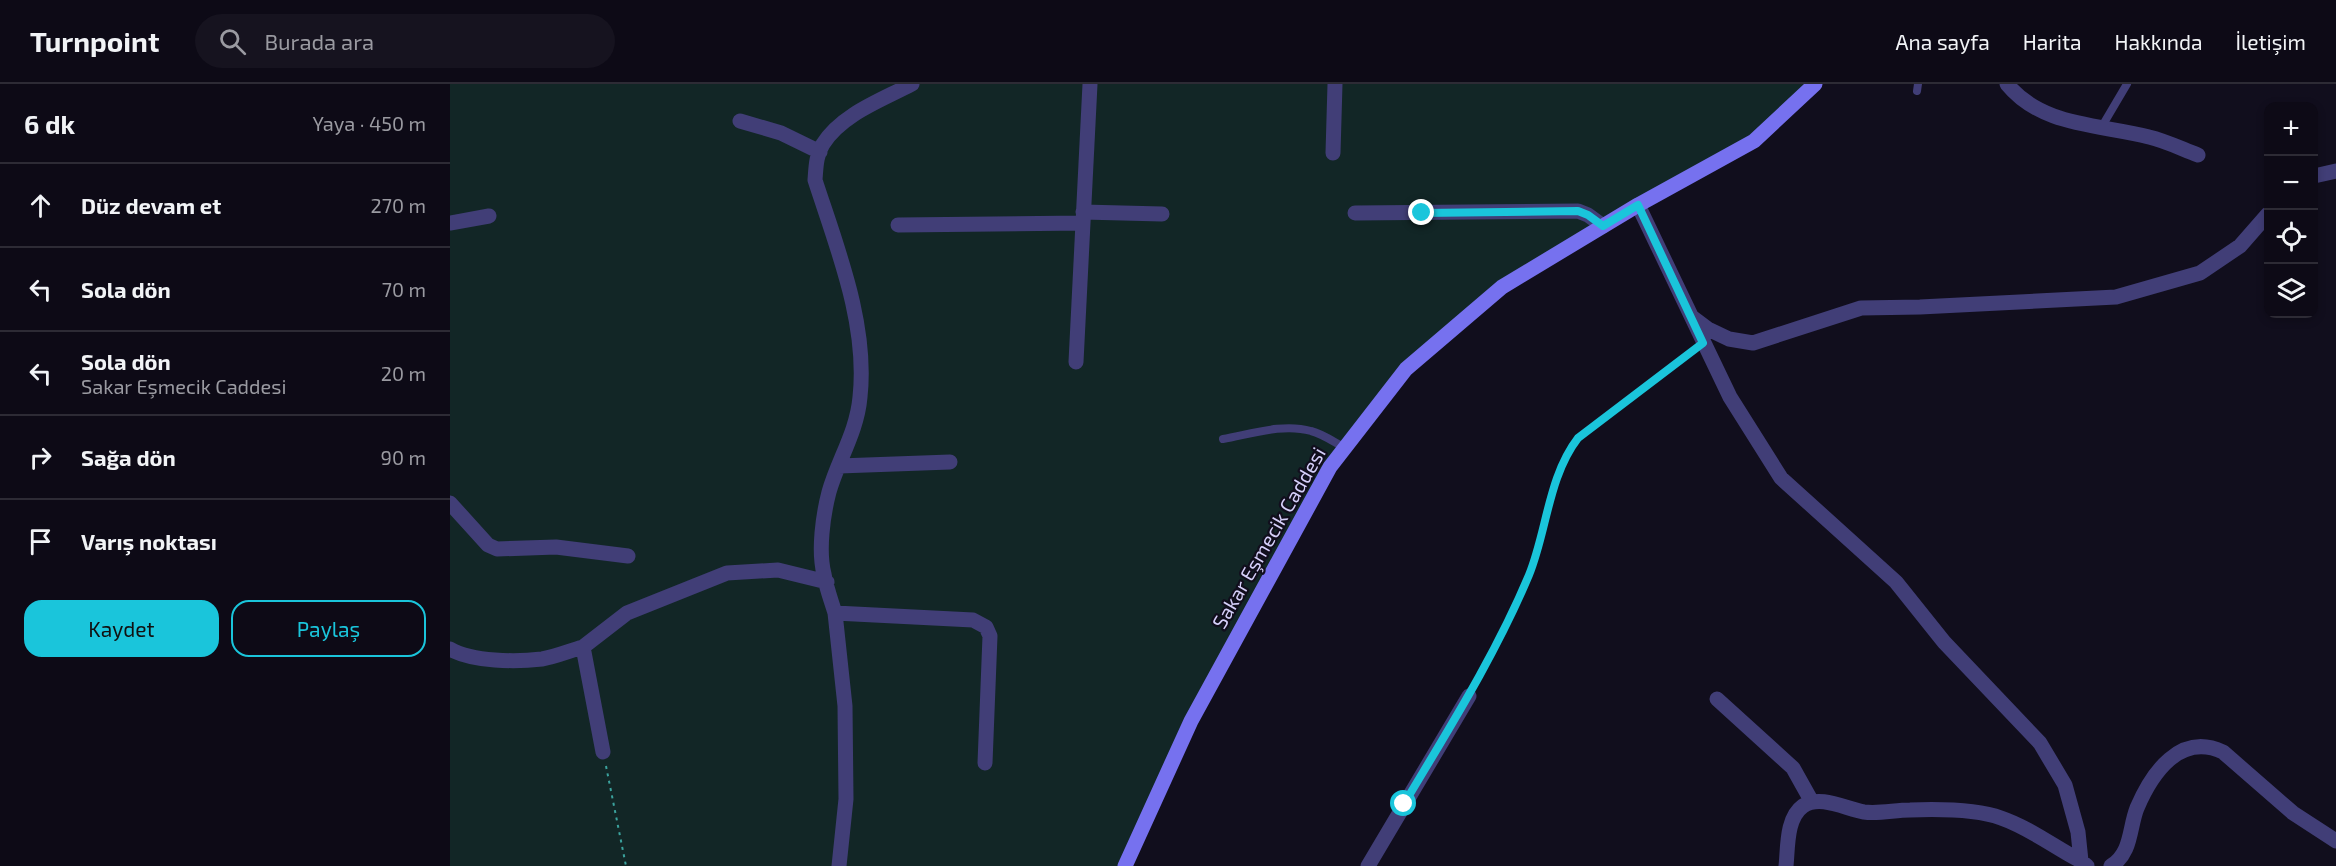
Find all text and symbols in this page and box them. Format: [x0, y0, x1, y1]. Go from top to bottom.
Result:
search box [195, 14, 615, 68]
text: Turnpoint [30, 24, 159, 58]
icon: search [216, 25, 249, 58]
text: Burada ara [264, 28, 374, 54]
text: Ana sayfa [1895, 29, 1990, 54]
text: Harita [2023, 29, 2082, 54]
text: Hakkında [2115, 29, 2202, 54]
text: İletişim [2235, 29, 2306, 54]
map controls [2264, 102, 2318, 318]
button: + [2264, 102, 2318, 156]
text: 6 dk [24, 108, 75, 139]
text: Yaya · 450 m [313, 111, 426, 135]
button: − [2264, 156, 2318, 210]
icon: ahead [24, 189, 57, 222]
text: Düz devam et [81, 192, 221, 218]
text: 270 m [370, 193, 426, 217]
route end [1408, 199, 1434, 225]
button: locate [2264, 210, 2318, 264]
button: layers [2264, 264, 2318, 318]
icon: left [24, 273, 57, 306]
text: Sola dön [81, 276, 171, 302]
text: 70 m [382, 277, 426, 301]
text: Sola dön [81, 348, 171, 374]
icon: left [24, 357, 57, 390]
text: 20 m [381, 361, 426, 385]
text: Sakar Eşmecik Caddesi [81, 374, 286, 398]
icon: right [24, 441, 57, 474]
street label: Sakar Eşmecik Caddesi [1206, 443, 1331, 633]
text: Sağa dön [81, 444, 176, 470]
text: 90 m [381, 445, 426, 469]
icon: arrive [24, 525, 57, 558]
text: Varış noktası [81, 528, 217, 554]
button: Kaydet [24, 600, 219, 657]
button: Paylaş [231, 600, 426, 657]
route start [1390, 790, 1416, 816]

